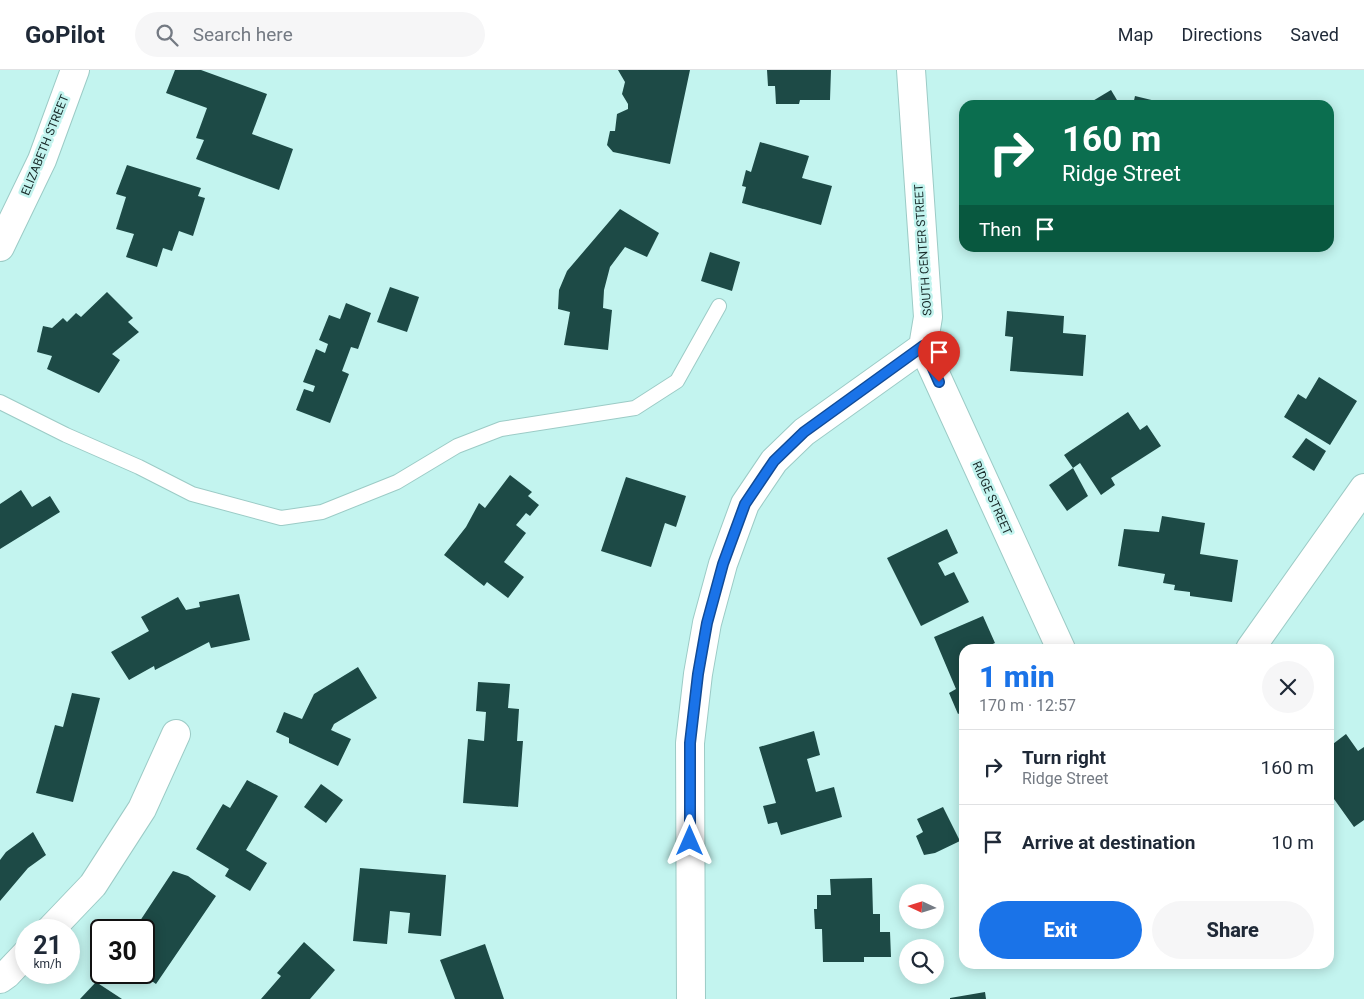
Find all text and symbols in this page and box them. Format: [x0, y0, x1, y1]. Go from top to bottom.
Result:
search box [135, 12, 485, 57]
text: GoPilot [25, 21, 105, 49]
icon: search [153, 21, 181, 49]
text: Search here [193, 23, 293, 46]
text: Map [1118, 24, 1153, 45]
text: Directions [1181, 24, 1262, 45]
text: Saved [1290, 24, 1339, 45]
street label: ELIZABETH STREET [18, 93, 72, 197]
text: 160 m [1062, 119, 1161, 160]
icon: right [979, 120, 1044, 185]
text: Ridge Street [1062, 161, 1181, 186]
street label: SOUTH CENTER STREET [911, 184, 935, 316]
icon: arrive [1031, 215, 1059, 243]
text: Then [979, 218, 1021, 241]
pin [918, 331, 960, 382]
icon: arrive [925, 338, 953, 366]
street label: RIDGE STREET [970, 459, 1014, 537]
text: 1 min [979, 659, 1055, 694]
button: close [1262, 661, 1314, 713]
text: 170 m · 12:57 [979, 696, 1076, 715]
text: Turn right [1022, 746, 1106, 769]
icon: right [979, 753, 1007, 781]
text: 160 m [1261, 756, 1314, 779]
text: Ridge Street [1022, 769, 1108, 788]
position arrow [663, 814, 715, 866]
icon: arrive [979, 828, 1007, 856]
text: Arrive at destination [1022, 831, 1195, 854]
text: 10 m [1271, 831, 1314, 854]
north arrow [899, 884, 944, 929]
map controls [899, 884, 944, 984]
button: Exit [979, 901, 1142, 959]
button: Share [1152, 901, 1314, 959]
speed limit sign: 30 [90, 919, 155, 984]
text: 21 [33, 931, 62, 960]
button: search [899, 939, 944, 984]
text: km/h [33, 957, 62, 971]

